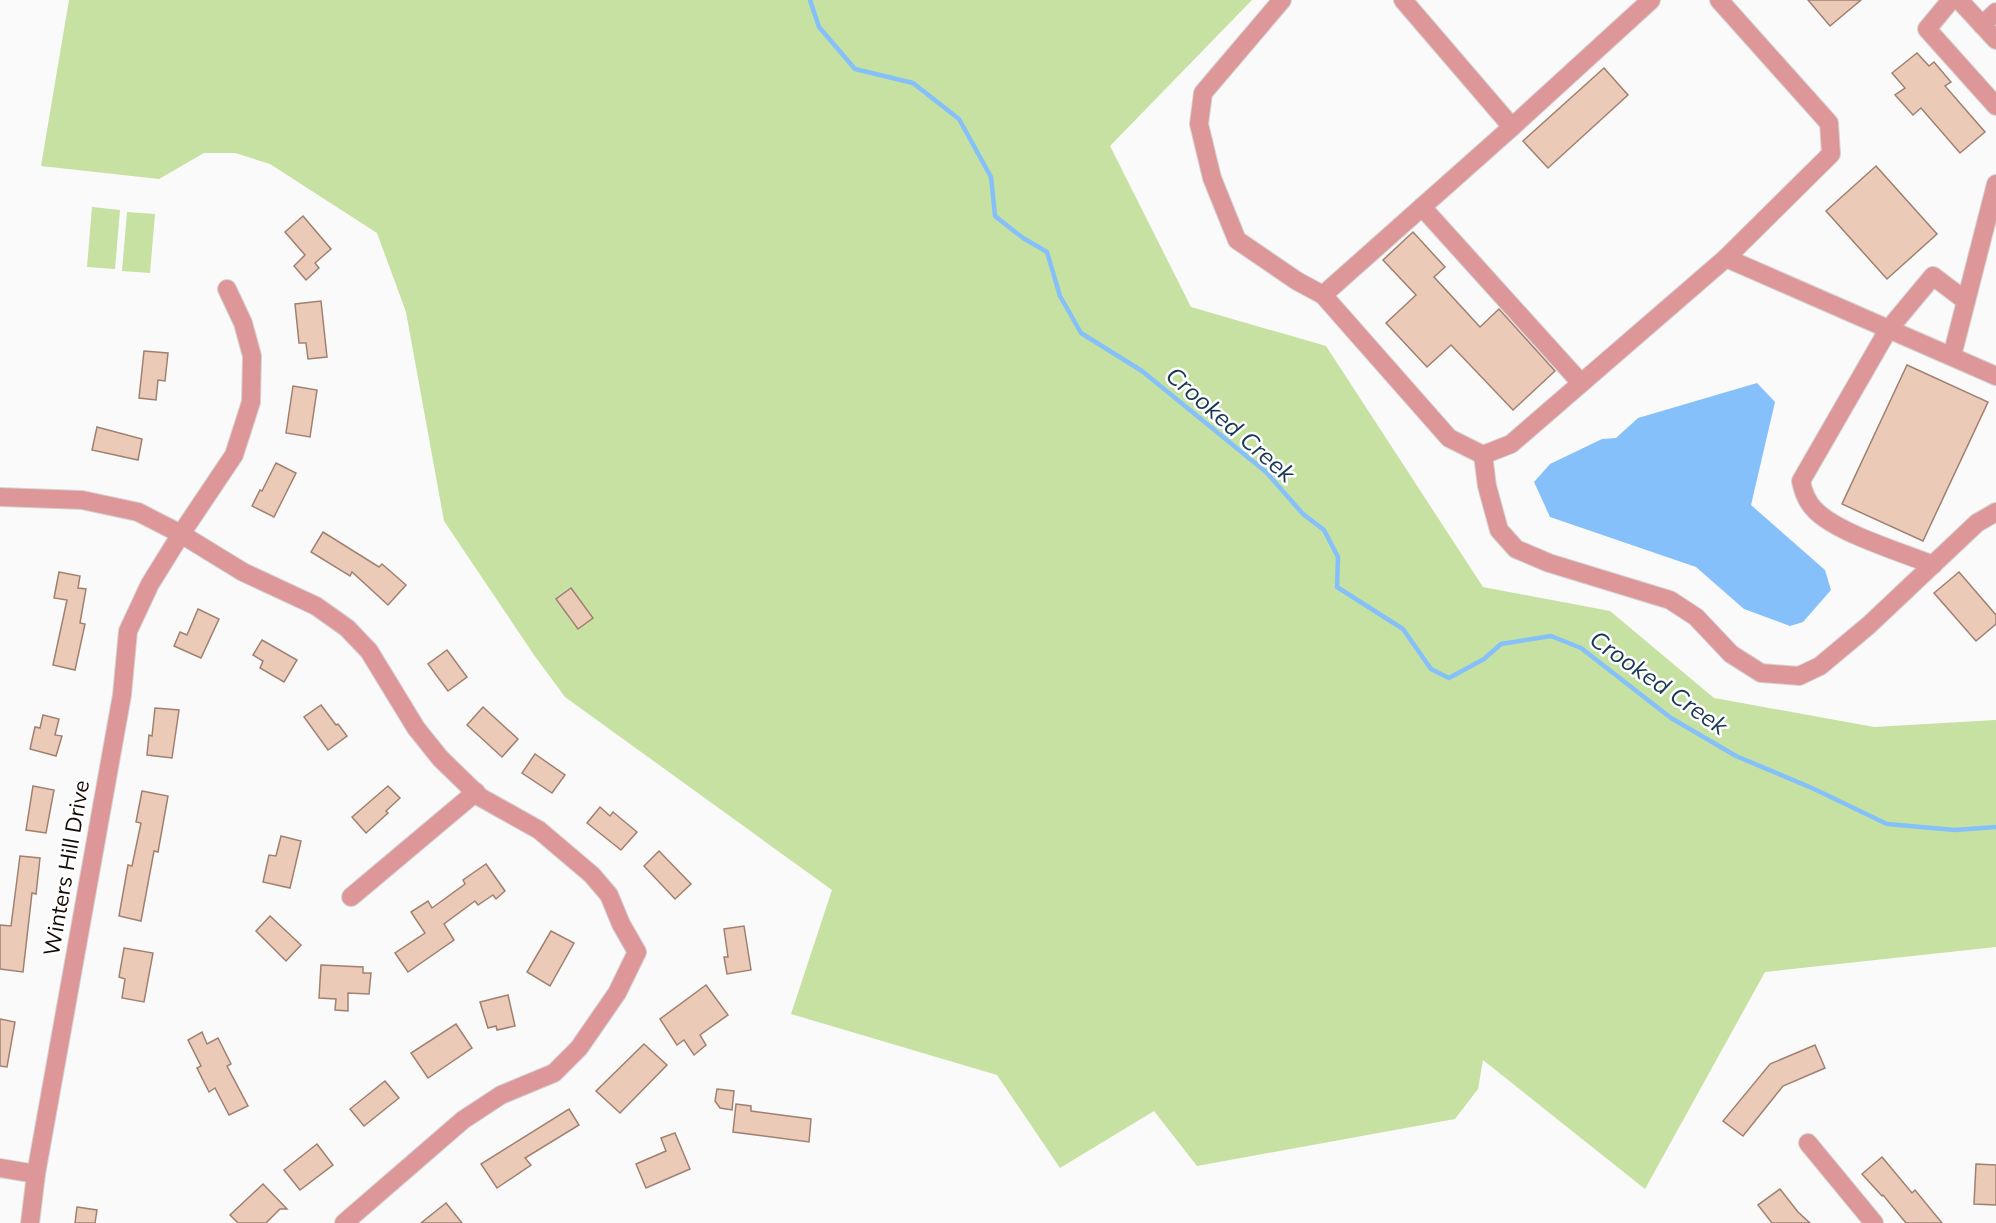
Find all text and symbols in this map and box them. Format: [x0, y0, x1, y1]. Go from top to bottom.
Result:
water label: Crooked Creek [1160, 360, 1302, 489]
water label: Crooked Creek [1584, 623, 1734, 741]
street label: Winters Hill Drive [37, 778, 95, 958]

